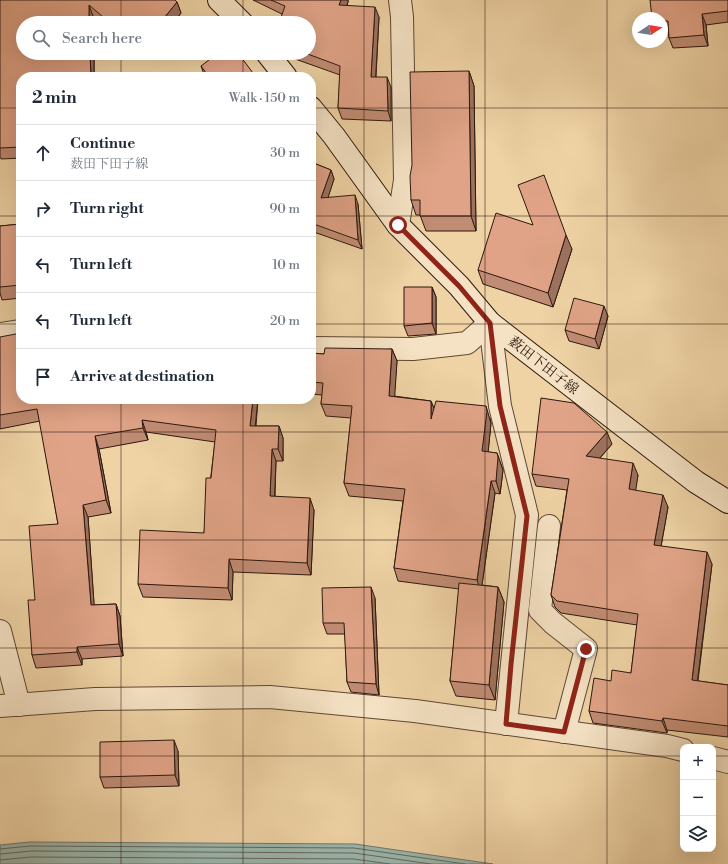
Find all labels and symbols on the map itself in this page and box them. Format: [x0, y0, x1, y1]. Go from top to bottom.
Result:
north arrow [632, 12, 668, 48]
route start [389, 216, 407, 234]
street label: 薮田下田子線 [505, 333, 582, 399]
route end [577, 640, 595, 658]

